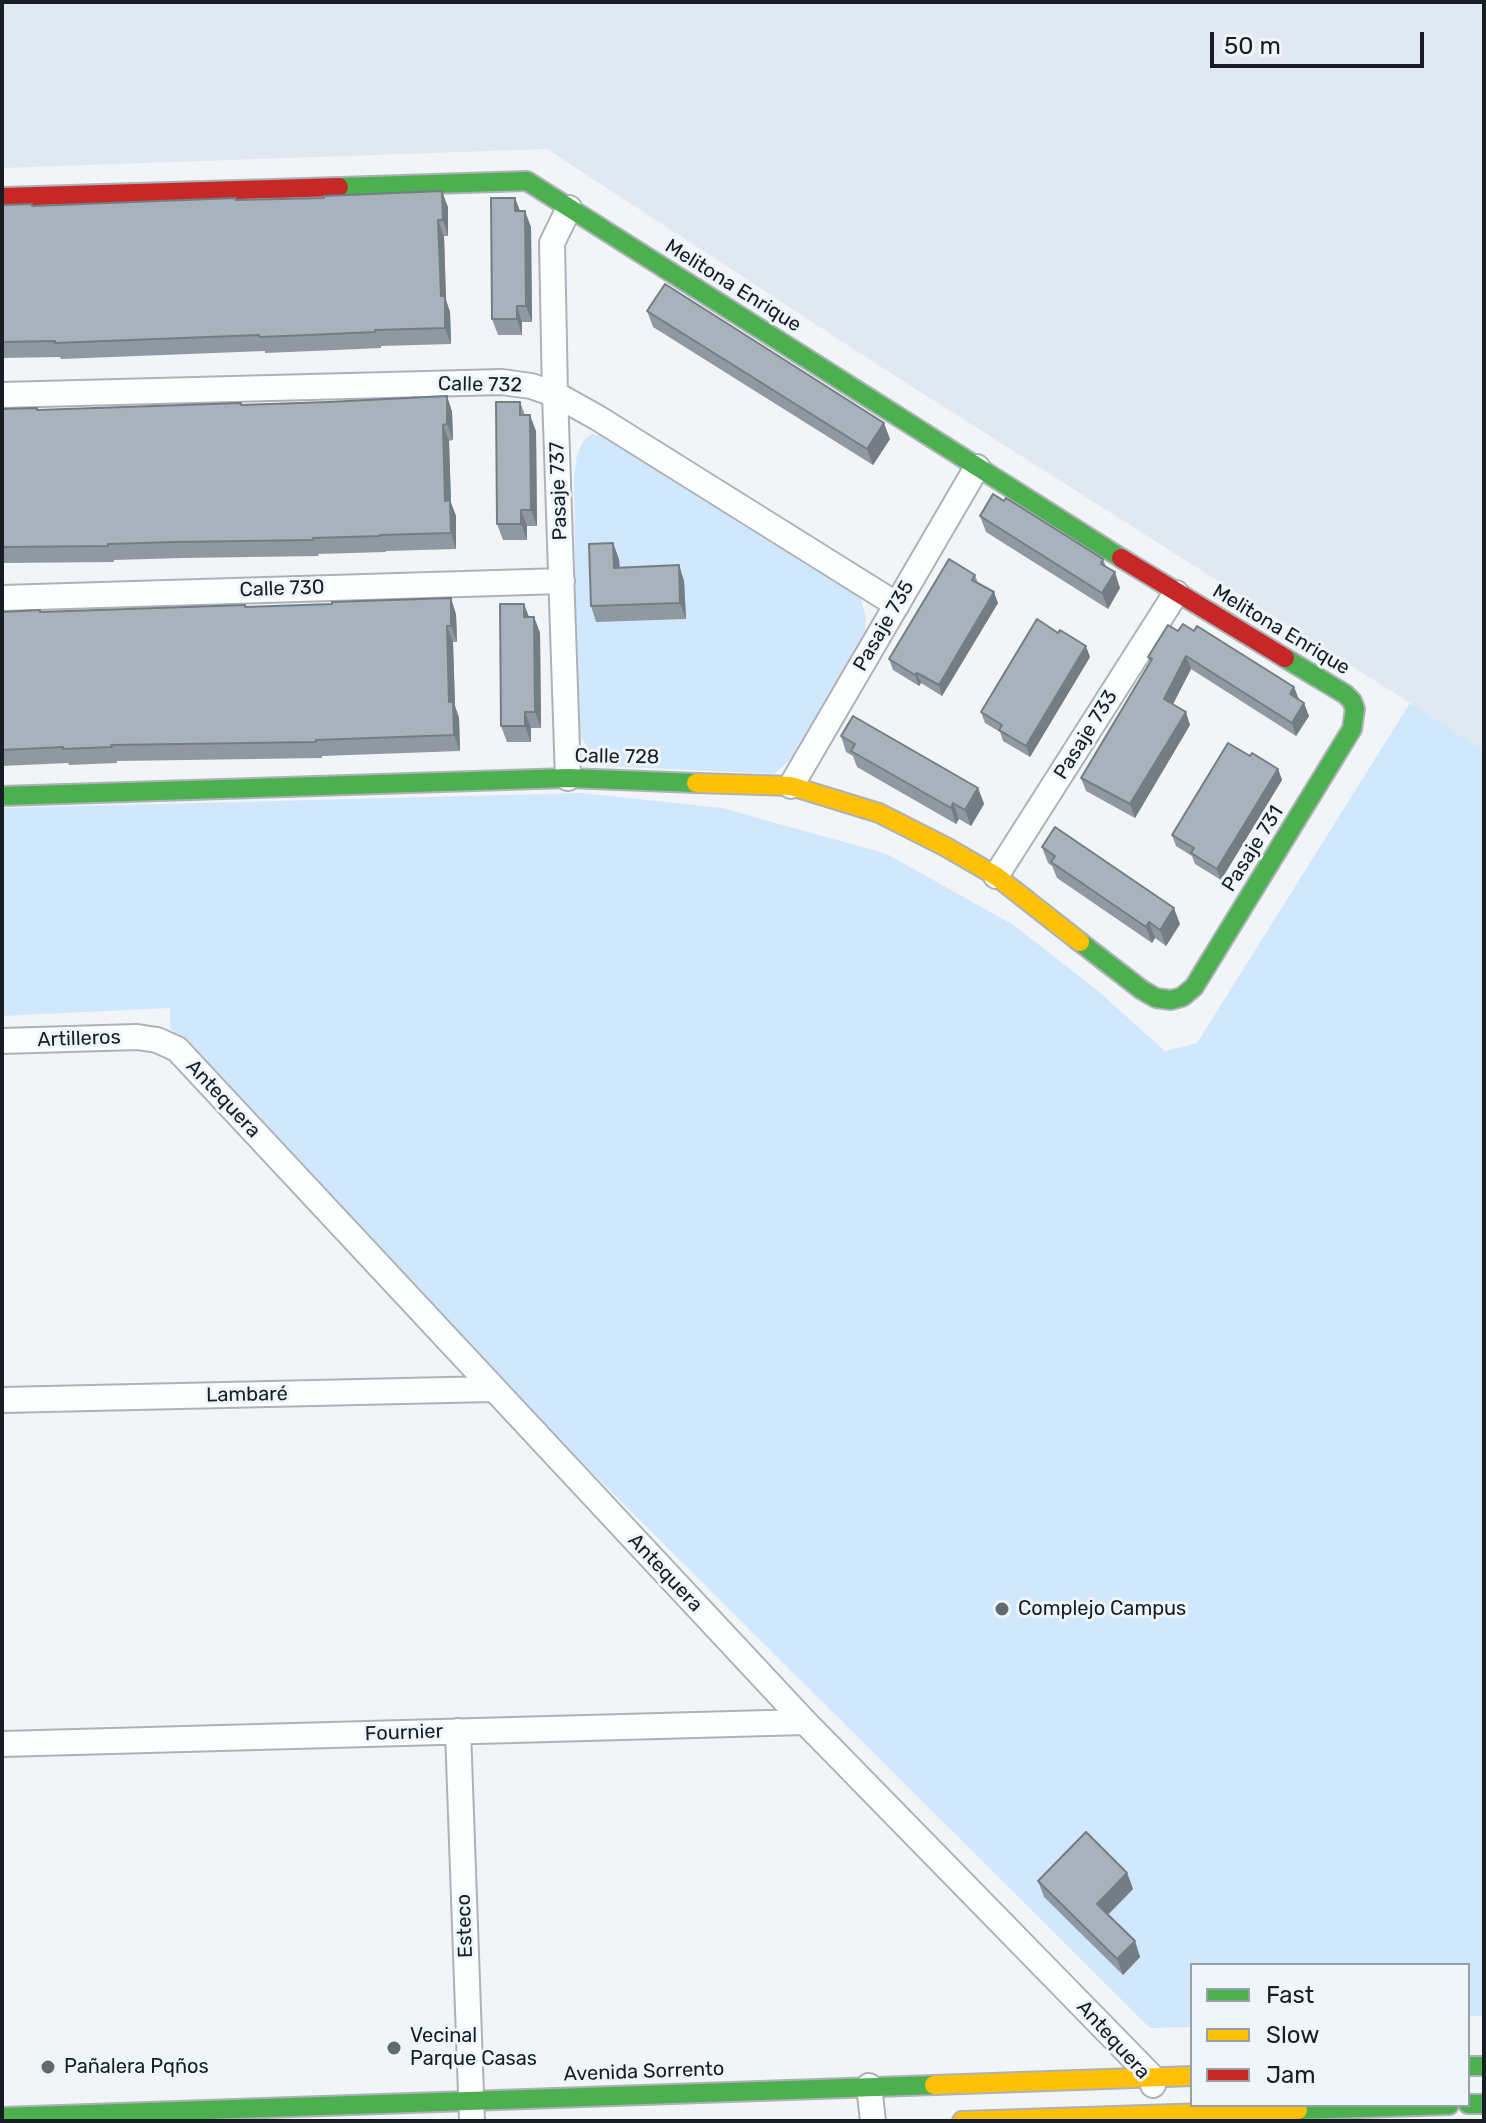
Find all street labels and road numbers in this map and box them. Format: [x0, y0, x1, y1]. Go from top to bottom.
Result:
street label: Melitona Enrique [661, 234, 805, 338]
street label: Calle 732 [438, 372, 522, 398]
street label: Pasaje 737 [545, 441, 573, 541]
street label: Calle 730 [239, 576, 325, 602]
street label: Pasaje 735 [848, 576, 920, 676]
street label: Melitona Enrique [1208, 580, 1354, 680]
street label: Pasaje 733 [1049, 686, 1123, 784]
street label: Calle 728 [574, 744, 660, 770]
street label: Pasaje 731 [1217, 802, 1289, 896]
street label: Artilleros [37, 1026, 121, 1052]
street label: Antequera [181, 1055, 265, 1143]
street label: Lambaré [206, 1382, 288, 1408]
street label: Antequera [623, 1529, 707, 1617]
street label: Fournier [364, 1720, 444, 1746]
street label: Esteco [452, 1894, 478, 1958]
street label: Antequera [1071, 1996, 1155, 2084]
street label: Avenida Sorrento [563, 2057, 725, 2087]

